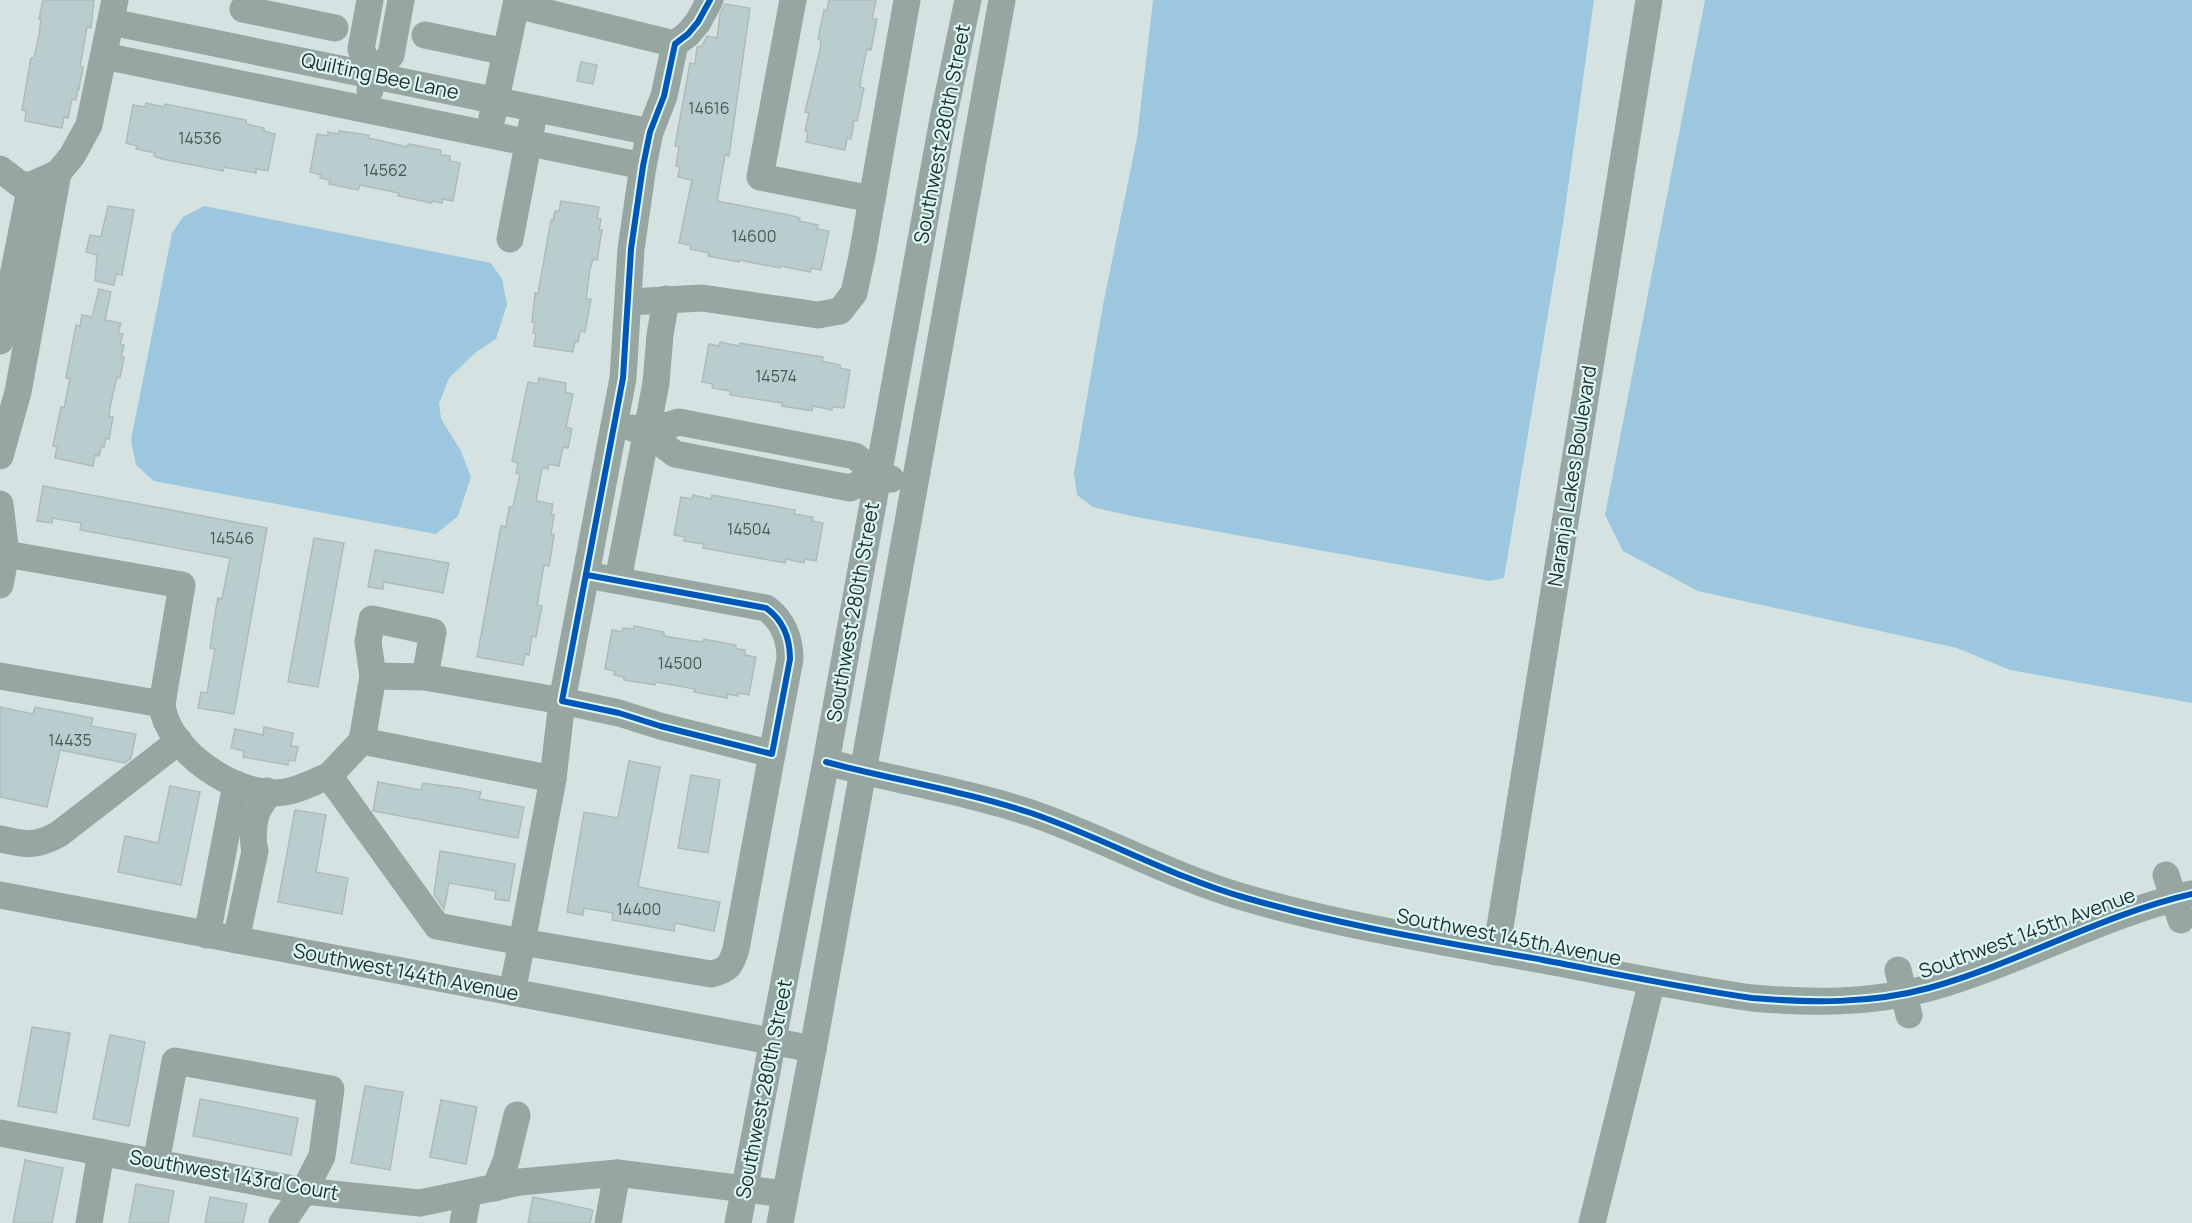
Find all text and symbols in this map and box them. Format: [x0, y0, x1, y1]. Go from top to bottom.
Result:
street label: Southwest 280th Street [907, 22, 976, 246]
street label: Quilting Bee Lane [299, 46, 461, 105]
house number: 14616 [688, 97, 730, 119]
house number: 14536 [178, 127, 222, 149]
house number: 14562 [363, 159, 407, 181]
house number: 14600 [731, 225, 777, 247]
street label: Naranja Lakes Boulevard [1541, 363, 1602, 588]
house number: 14574 [755, 365, 797, 387]
street label: Southwest 280th Street [820, 500, 885, 724]
house number: 14504 [727, 518, 771, 540]
house number: 14546 [210, 527, 254, 549]
house number: 14500 [658, 652, 702, 674]
house number: 14435 [48, 729, 92, 751]
street label: Southwest 145th Avenue [1915, 881, 2139, 984]
house number: 14400 [617, 898, 661, 920]
street label: Southwest 145th Avenue [1394, 901, 1624, 972]
street label: Southwest 144th Avenue [291, 936, 521, 1007]
street label: Southwest 280th Street [729, 977, 798, 1201]
street label: Southwest 143rd Court [127, 1143, 341, 1206]

